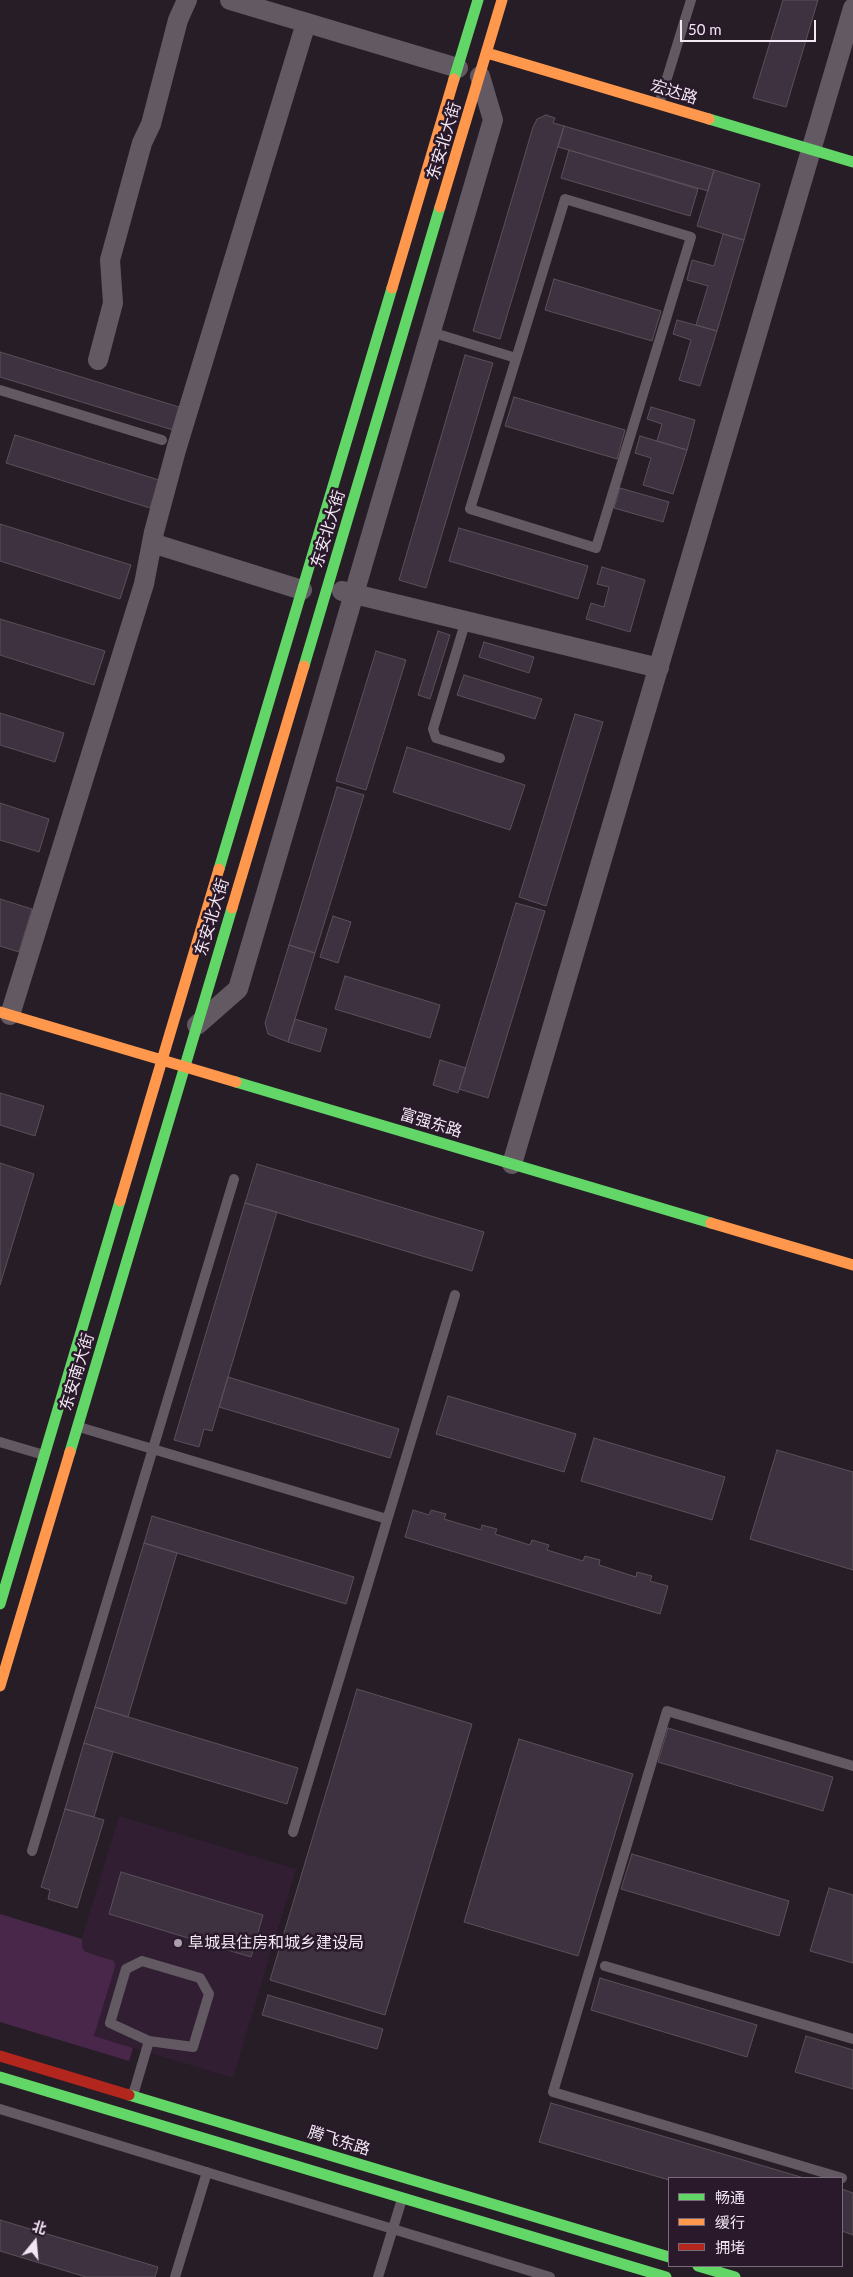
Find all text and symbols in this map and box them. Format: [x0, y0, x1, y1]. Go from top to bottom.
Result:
scale bar [683, 10, 819, 42]
text: 50 m [688, 20, 722, 38]
street label: 宏达路 [648, 76, 700, 108]
street label: 东安北大街 [423, 100, 465, 182]
street label: 东安北大街 [307, 488, 349, 570]
street label: 东安北大街 [191, 876, 233, 958]
street label: 富强东路 [398, 1104, 464, 1142]
street label: 东安南大街 [56, 1331, 98, 1413]
place label: 阜城县住房和城乡建设局 [188, 1933, 364, 1953]
marker: 阜城县住房和城乡建设局 [172, 1937, 184, 1949]
street label: 腾飞东路 [306, 2122, 372, 2160]
legend [668, 2177, 843, 2267]
text: 畅通 [715, 2188, 745, 2206]
text: 缓行 [715, 2213, 745, 2231]
north arrow [10, 2217, 60, 2267]
text: 北 [30, 2217, 49, 2237]
text: 拥堵 [715, 2238, 745, 2256]

